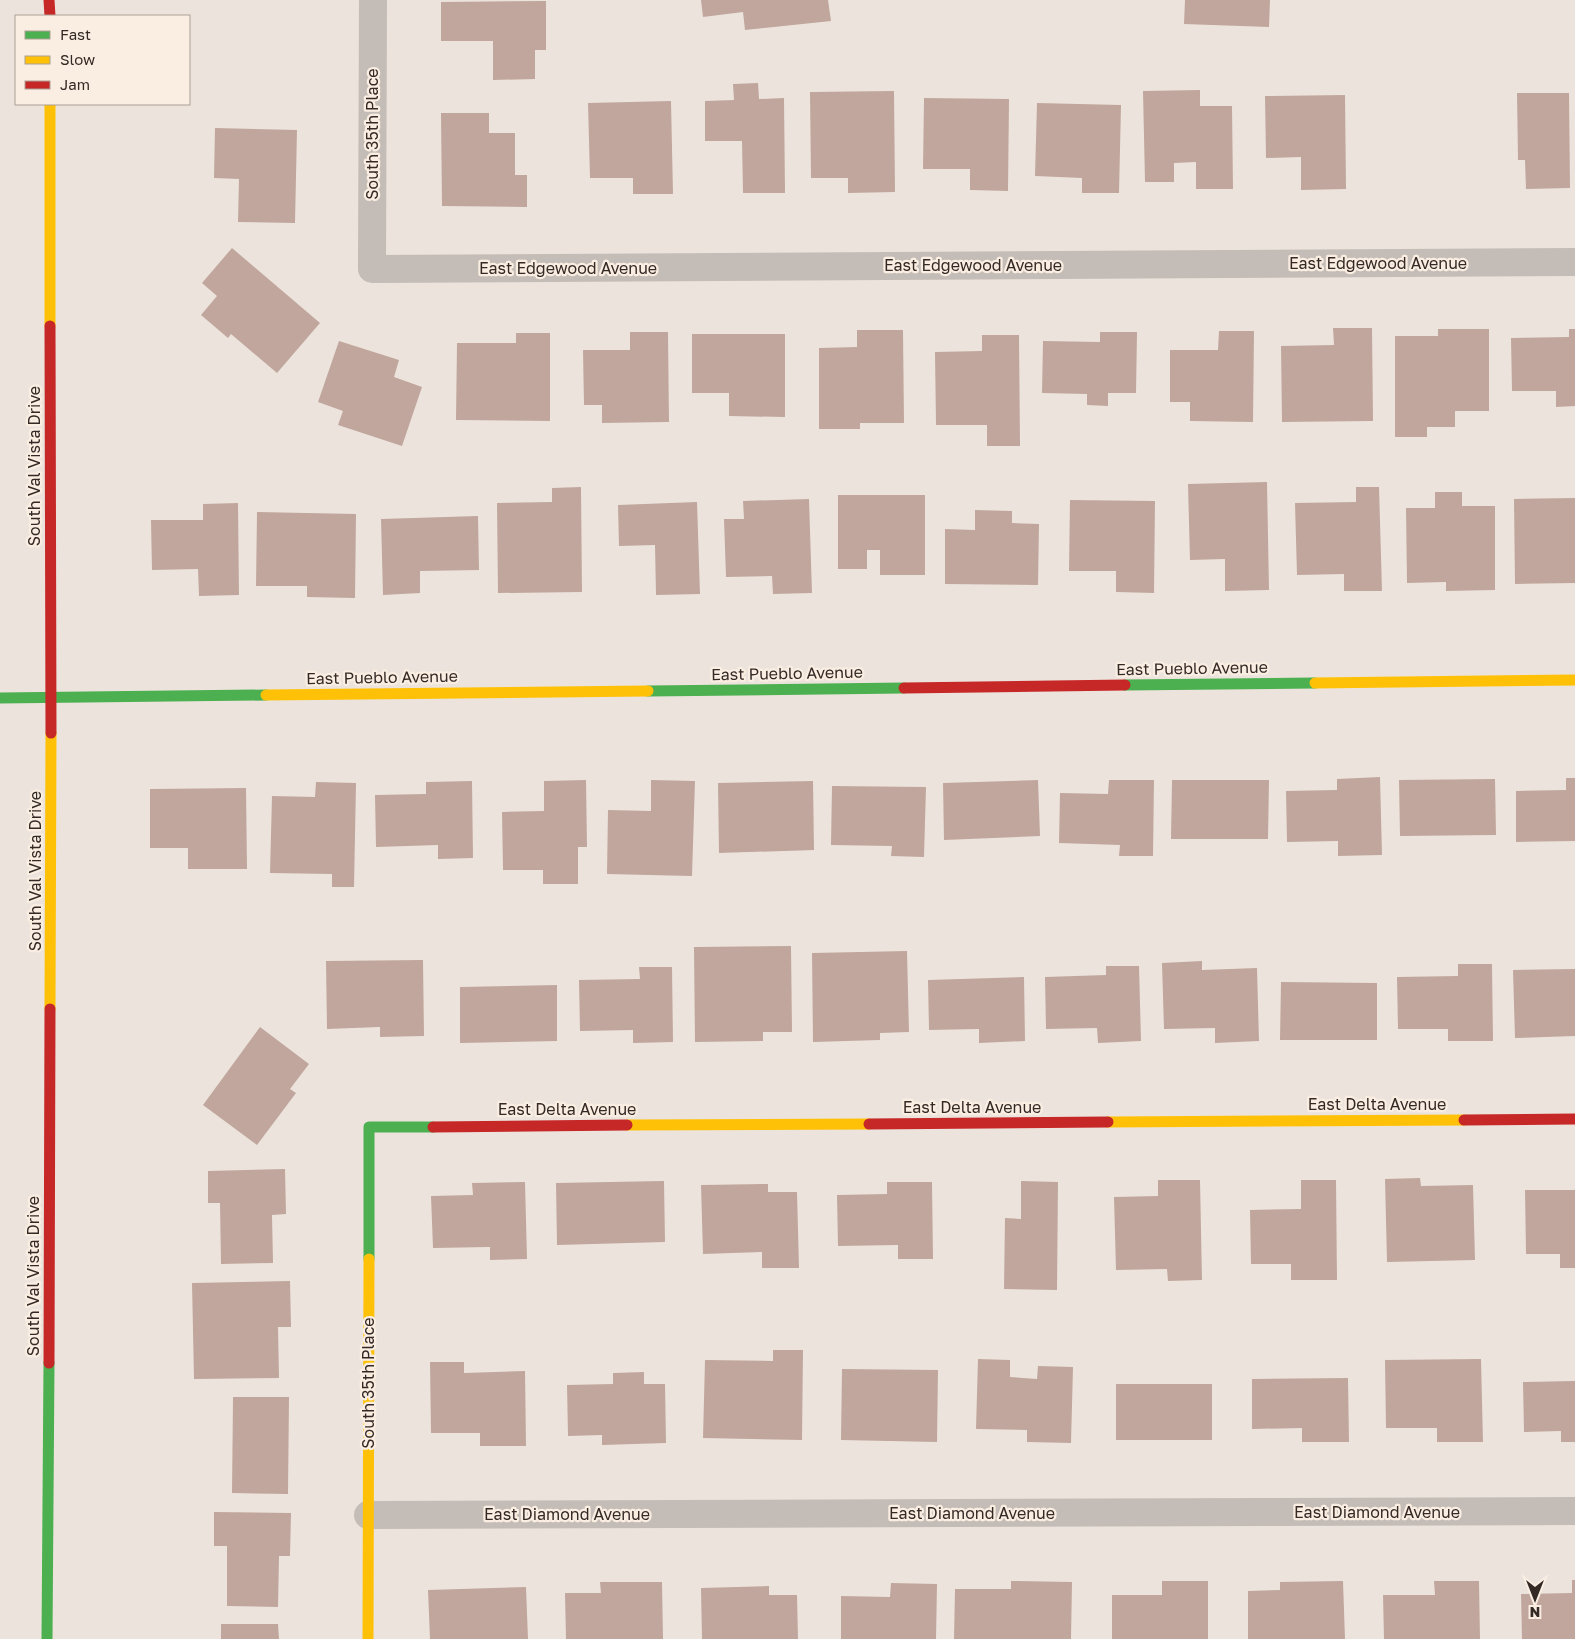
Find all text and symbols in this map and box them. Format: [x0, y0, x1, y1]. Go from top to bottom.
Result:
legend [15, 15, 190, 105]
text: Fast [60, 25, 91, 43]
text: Slow [60, 50, 95, 68]
street label: South 35th Place [362, 68, 382, 200]
text: Jam [60, 75, 90, 93]
street label: East Edgewood Avenue [1289, 253, 1467, 273]
street label: East Edgewood Avenue [884, 255, 1062, 275]
street label: East Edgewood Avenue [479, 258, 657, 278]
street label: South Val Vista Drive [24, 386, 44, 546]
street label: East Pueblo Avenue [1116, 657, 1268, 679]
street label: East Pueblo Avenue [711, 662, 863, 684]
street label: East Pueblo Avenue [306, 666, 458, 688]
street label: South Val Vista Drive [25, 791, 45, 951]
street label: East Delta Avenue [1308, 1094, 1446, 1114]
street label: East Delta Avenue [903, 1097, 1041, 1117]
street label: East Delta Avenue [498, 1099, 636, 1119]
street label: South Val Vista Drive [23, 1196, 43, 1356]
street label: South 35th Place [358, 1317, 378, 1449]
street label: East Diamond Avenue [1294, 1502, 1460, 1522]
street label: East Diamond Avenue [889, 1503, 1055, 1523]
street label: East Diamond Avenue [484, 1504, 650, 1524]
north arrow [1510, 1574, 1560, 1624]
text: N [1530, 1604, 1540, 1621]

